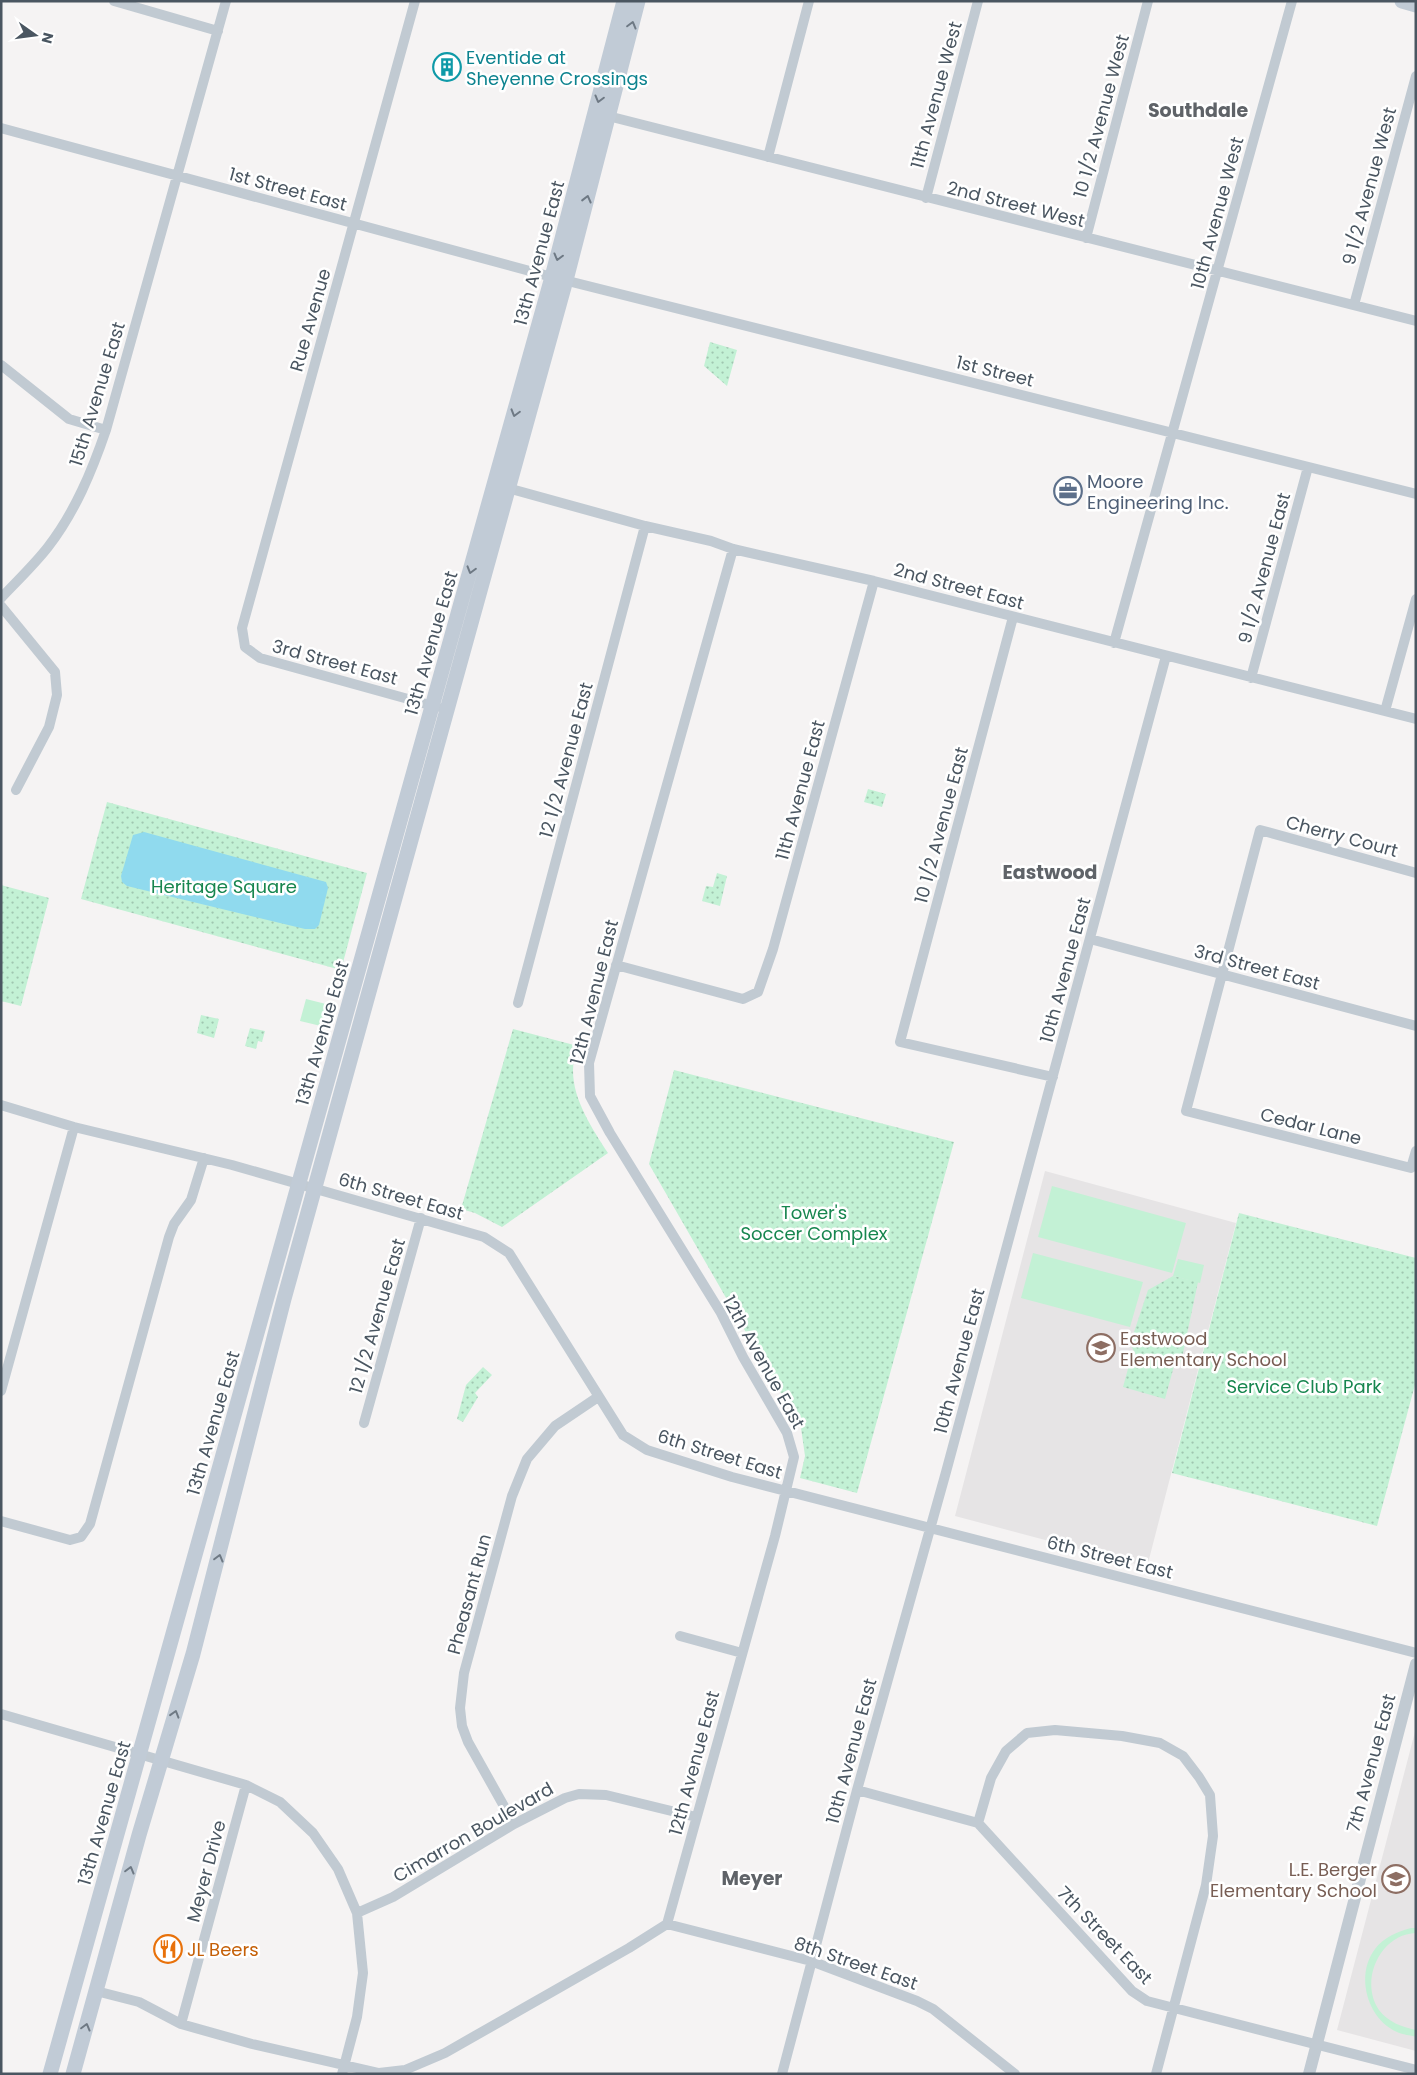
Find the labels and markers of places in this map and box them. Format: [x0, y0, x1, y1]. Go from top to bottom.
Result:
place label: Eventide at Sheyenne Crossings [466, 45, 648, 91]
building icon: Eventide at Sheyenne Crossings [432, 52, 462, 82]
place label: Moore Engineering Inc. [1087, 469, 1228, 515]
office icon: Moore Engineering Inc. [1053, 476, 1083, 506]
place label: Eastwood Elementary School [1120, 1326, 1287, 1372]
school or university icon: Eastwood Elementary School [1086, 1333, 1116, 1363]
place label: L.E. Berger Elementary School [1210, 1857, 1377, 1903]
school or university icon: L.E. Berger Elementary School [1381, 1864, 1411, 1894]
restaurant icon: JL Beers [153, 1934, 183, 1964]
place label: JL Beers [187, 1937, 259, 1962]

